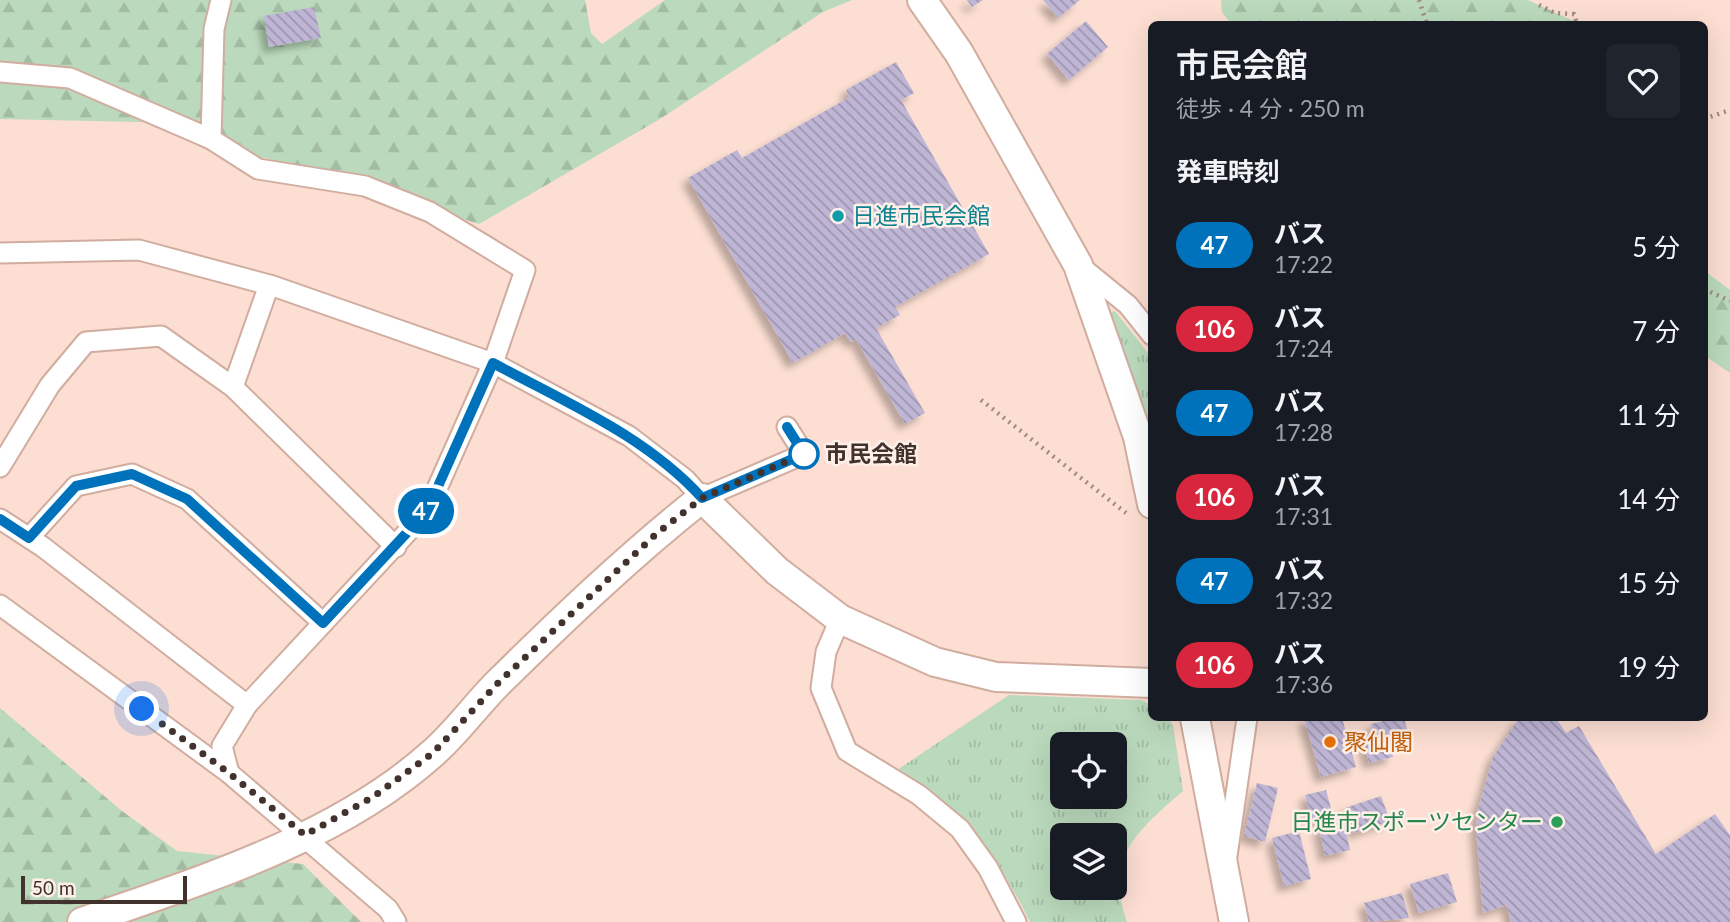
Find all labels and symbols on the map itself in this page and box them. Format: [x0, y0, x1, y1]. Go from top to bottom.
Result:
place label: 日進市民会館 [852, 201, 990, 229]
marker: 日進市民会館 [830, 208, 846, 224]
marker: 市民会館 [789, 439, 819, 469]
place label: 市民会館 [825, 439, 917, 467]
line badge: 47 [394, 488, 458, 534]
your location [124, 691, 159, 726]
place label: 聚仙閣 [1344, 727, 1413, 755]
marker: 聚仙閣 [1322, 734, 1338, 750]
place label: 日進市スポーツセンター [1290, 807, 1543, 835]
marker: 日進市スポーツセンター [1549, 814, 1565, 830]
scale bar [21, 873, 187, 905]

